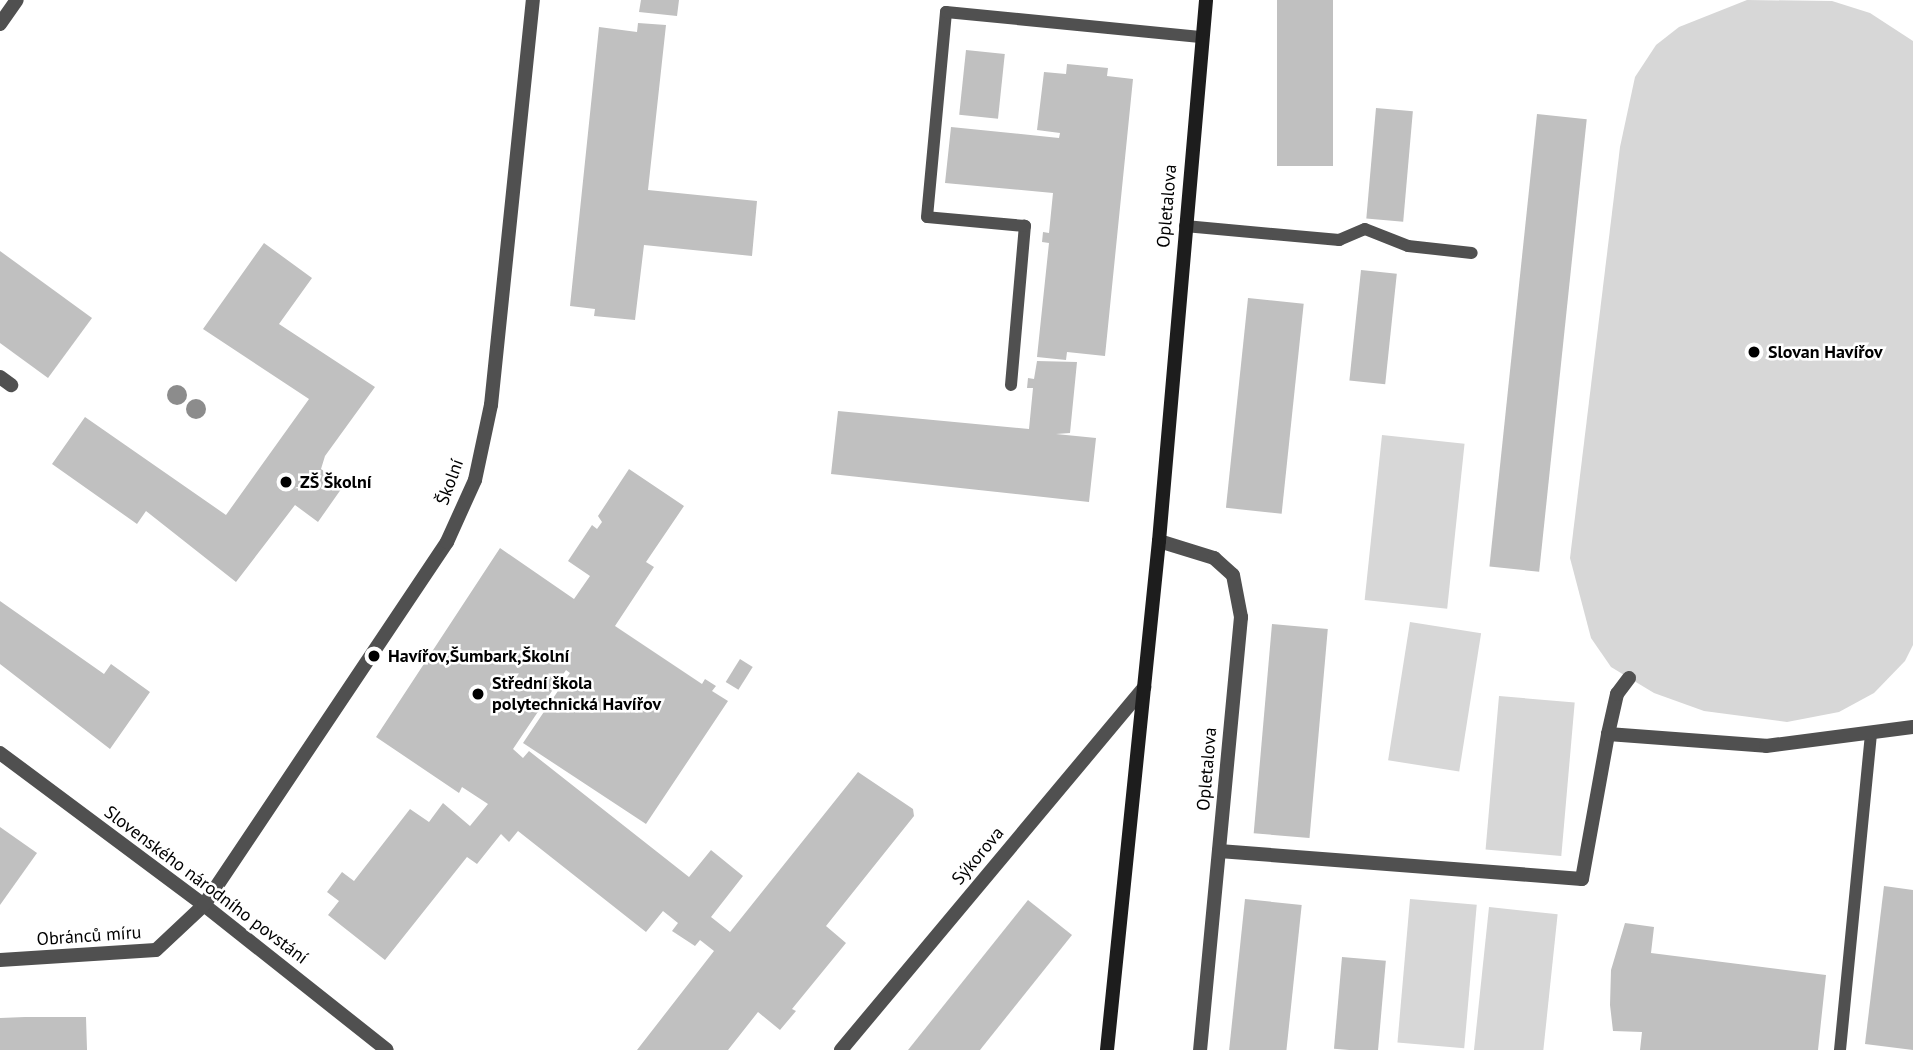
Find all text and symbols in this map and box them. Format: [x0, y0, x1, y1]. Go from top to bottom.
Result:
street label: Opletalova [1153, 163, 1181, 249]
place label: Slovan Havířov [1768, 341, 1883, 363]
marker: Slovan Havířov [1746, 344, 1762, 360]
street label: Školní [432, 456, 468, 508]
place label: ZŠ Školní [300, 471, 372, 493]
marker: ZŠ Školní [278, 474, 294, 490]
place label: Havířov,Šumbark,Školní [388, 645, 569, 667]
marker: Havířov,Šumbark,Školní [366, 648, 382, 664]
place label: Střední škola polytechnická Havířov [492, 673, 661, 716]
marker: Střední škola polytechnická Havířov [470, 686, 486, 702]
street label: Opletalova [1193, 726, 1221, 812]
street label: Slovenského národního povstání [100, 801, 312, 969]
street label: Sýkorova [948, 823, 1008, 889]
street label: Obránců míru [36, 922, 142, 950]

